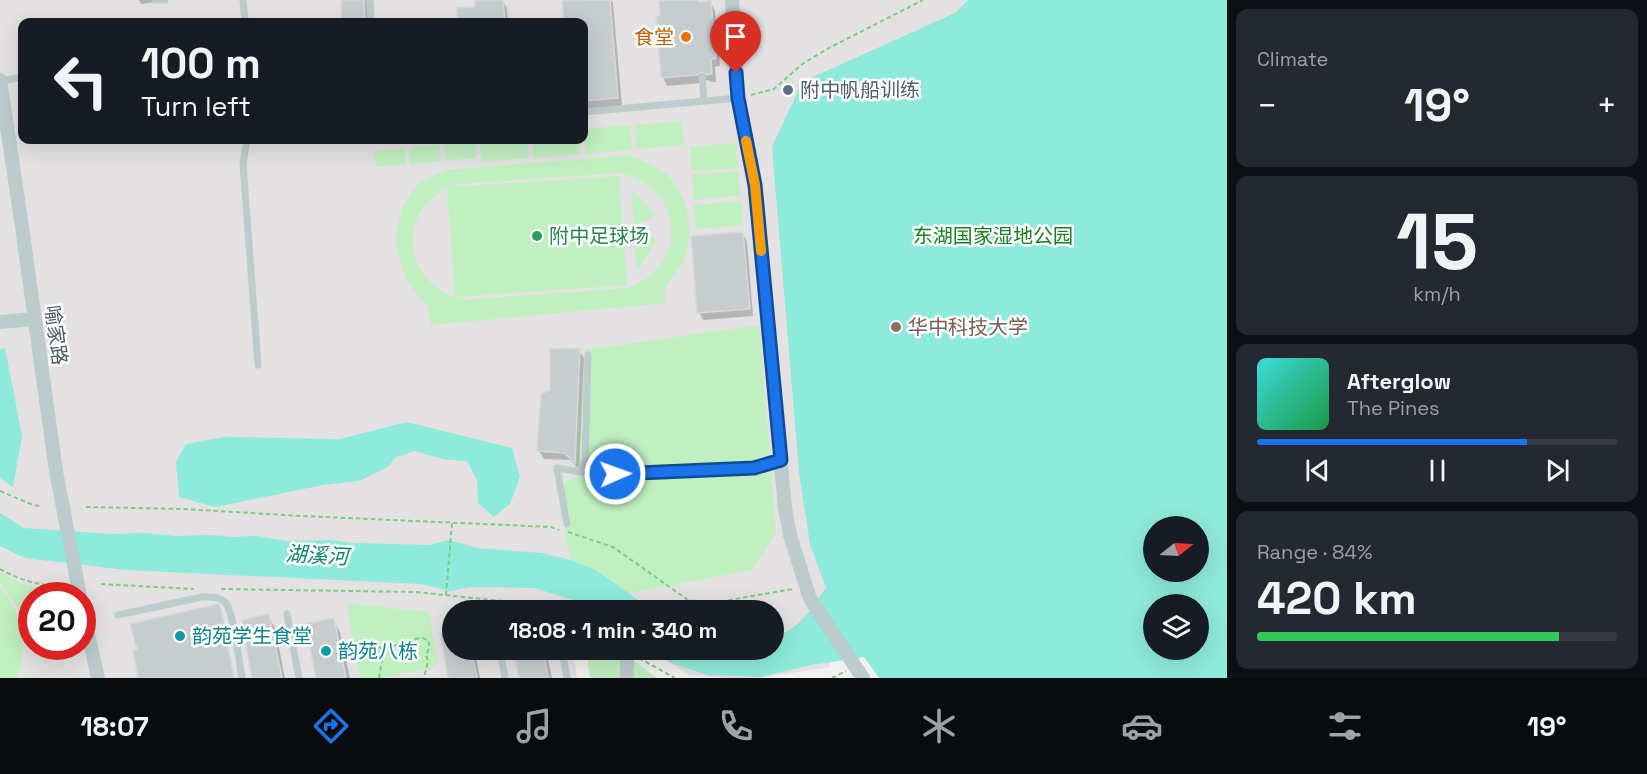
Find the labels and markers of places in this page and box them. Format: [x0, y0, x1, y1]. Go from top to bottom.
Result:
pin [710, 11, 761, 73]
place label: 食堂 [634, 24, 674, 50]
marker: 食堂 [679, 30, 693, 44]
place label: 附中帆船训练 [800, 77, 920, 103]
marker: 附中帆船训练 [781, 83, 795, 97]
place label: 附中足球场 [549, 223, 649, 249]
marker: 附中足球场 [530, 229, 544, 243]
place label: 华中科技大学 [908, 314, 1028, 340]
marker: 华中科技大学 [889, 320, 903, 334]
place label: 韵苑学生食堂 [192, 623, 312, 649]
marker: 韵苑学生食堂 [173, 629, 187, 643]
place label: 韵苑八栋 [338, 638, 418, 664]
marker: 韵苑八栋 [319, 644, 333, 658]

